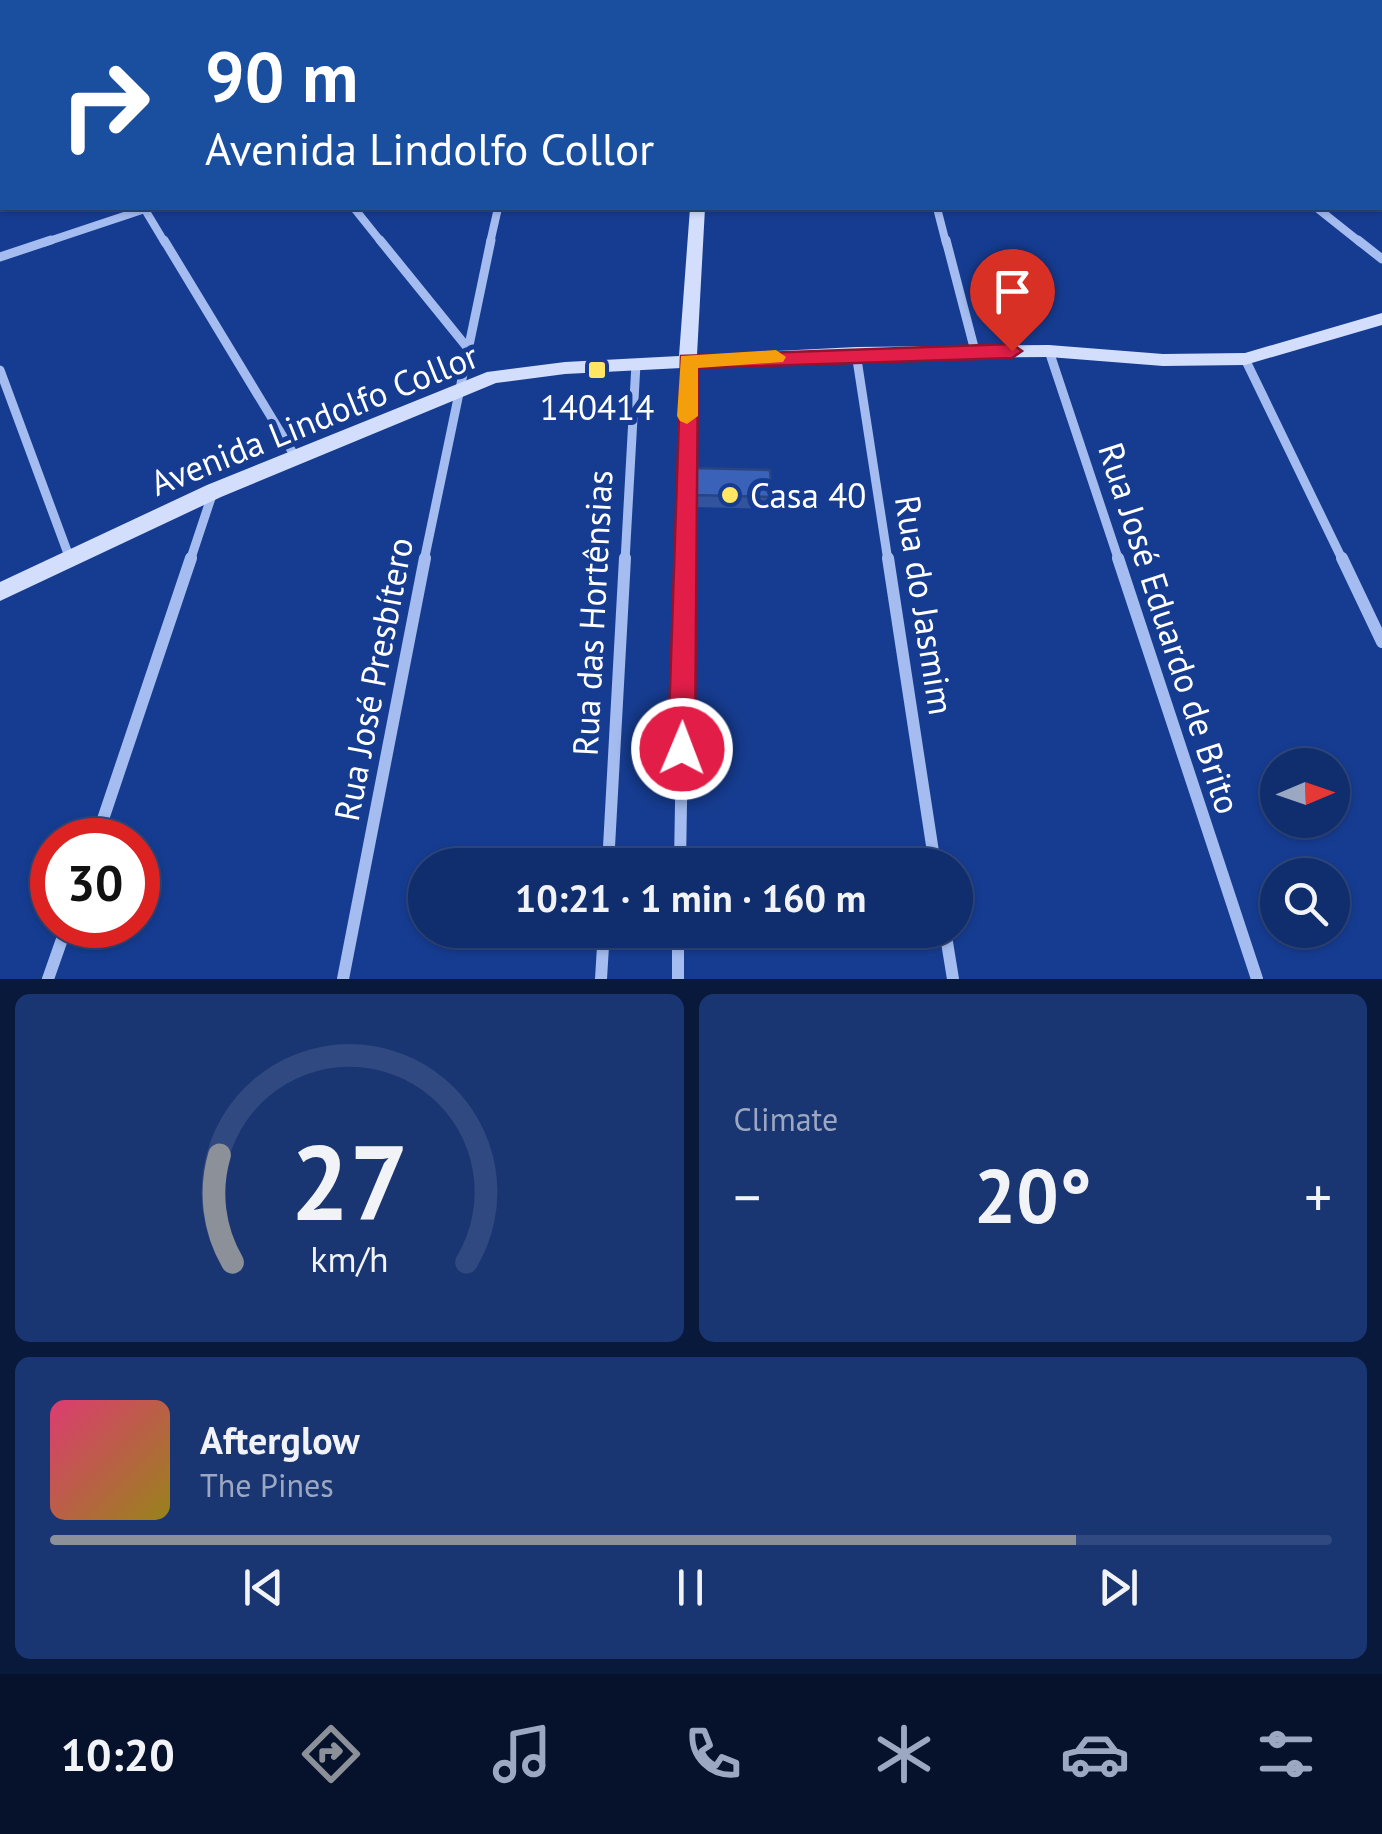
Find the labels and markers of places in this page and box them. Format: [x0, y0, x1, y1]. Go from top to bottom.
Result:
pin [970, 249, 1055, 352]
marker: 140414 [586, 359, 608, 381]
place label: 140414 [540, 384, 654, 430]
place label: Casa 40 [750, 472, 866, 518]
marker: Casa 40 [719, 484, 741, 506]

